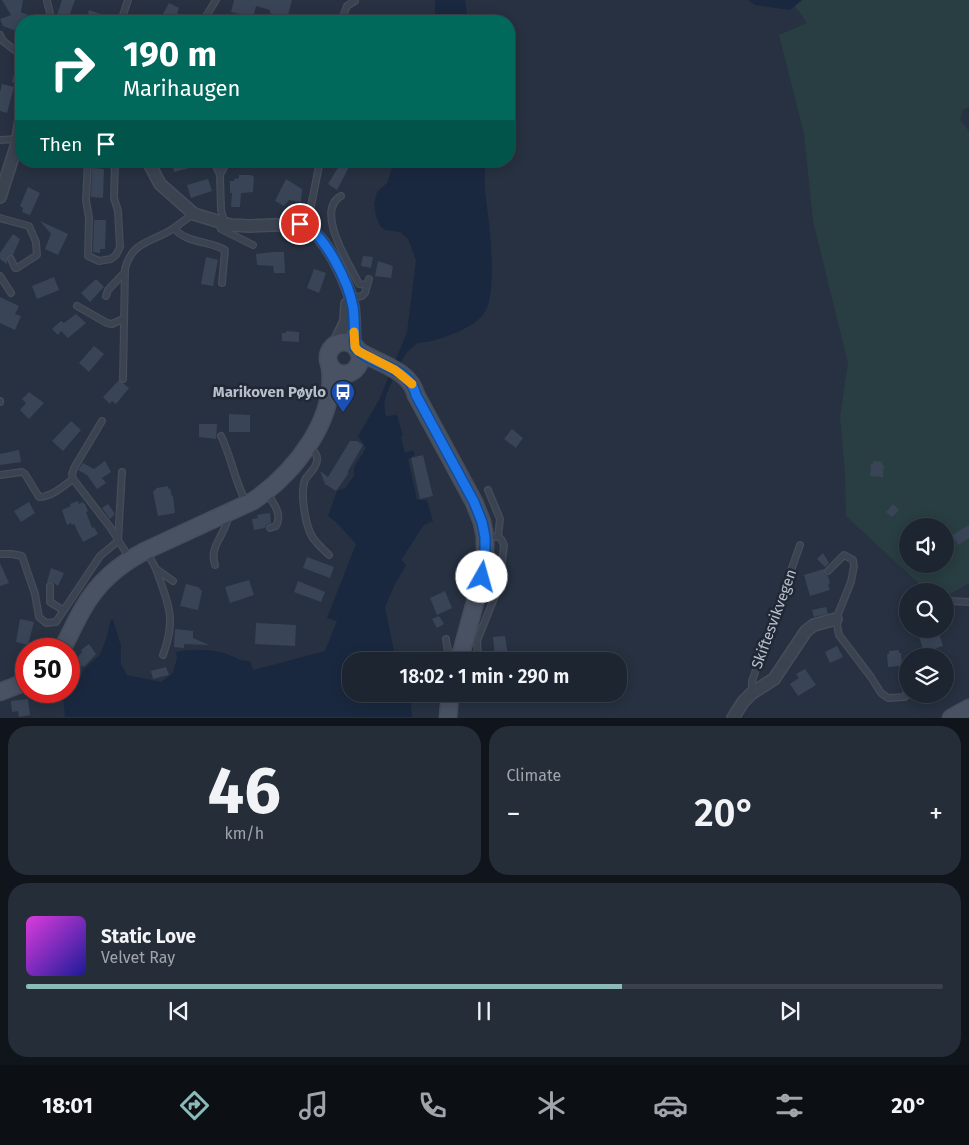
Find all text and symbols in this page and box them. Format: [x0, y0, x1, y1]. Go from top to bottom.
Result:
text: 190 m [123, 33, 217, 75]
icon: right [40, 35, 105, 100]
text: Marihaugen [123, 75, 240, 102]
icon: arrive [92, 130, 120, 158]
text: Then [40, 133, 82, 156]
pin [279, 203, 321, 245]
icon: arrive [286, 210, 314, 238]
bus stop icon: Marikoven Pøylo [330, 379, 356, 413]
place label: Marikoven Pøylo [213, 383, 326, 401]
map controls [899, 518, 954, 703]
button: sound [899, 518, 954, 573]
position arrow [455, 550, 507, 602]
street label: Skiftesvikvegen [748, 567, 800, 671]
button: search [899, 583, 954, 638]
speed limit sign: 50 [15, 638, 80, 703]
button: layers [899, 648, 954, 703]
text: 18:02 · 1 min · 290 m [400, 665, 569, 688]
text: 46 [208, 752, 281, 830]
text: Climate [507, 766, 561, 785]
text: 20° [694, 790, 755, 836]
text: − [507, 797, 521, 830]
text: + [929, 797, 943, 830]
text: km/h [224, 824, 264, 843]
text: Static Love [101, 925, 196, 948]
text: Velvet Ray [101, 948, 175, 967]
icon: previous [165, 997, 193, 1025]
icon: pause [470, 997, 498, 1025]
icon: next [776, 997, 804, 1025]
icon: directions [177, 1088, 212, 1123]
icon: music [296, 1088, 331, 1123]
icon: phone [415, 1088, 450, 1123]
icon: climate [534, 1088, 569, 1123]
icon: car [653, 1088, 688, 1123]
icon: filters [772, 1088, 807, 1123]
text: 18:01 [42, 1092, 93, 1119]
text: 20° [891, 1092, 927, 1119]

